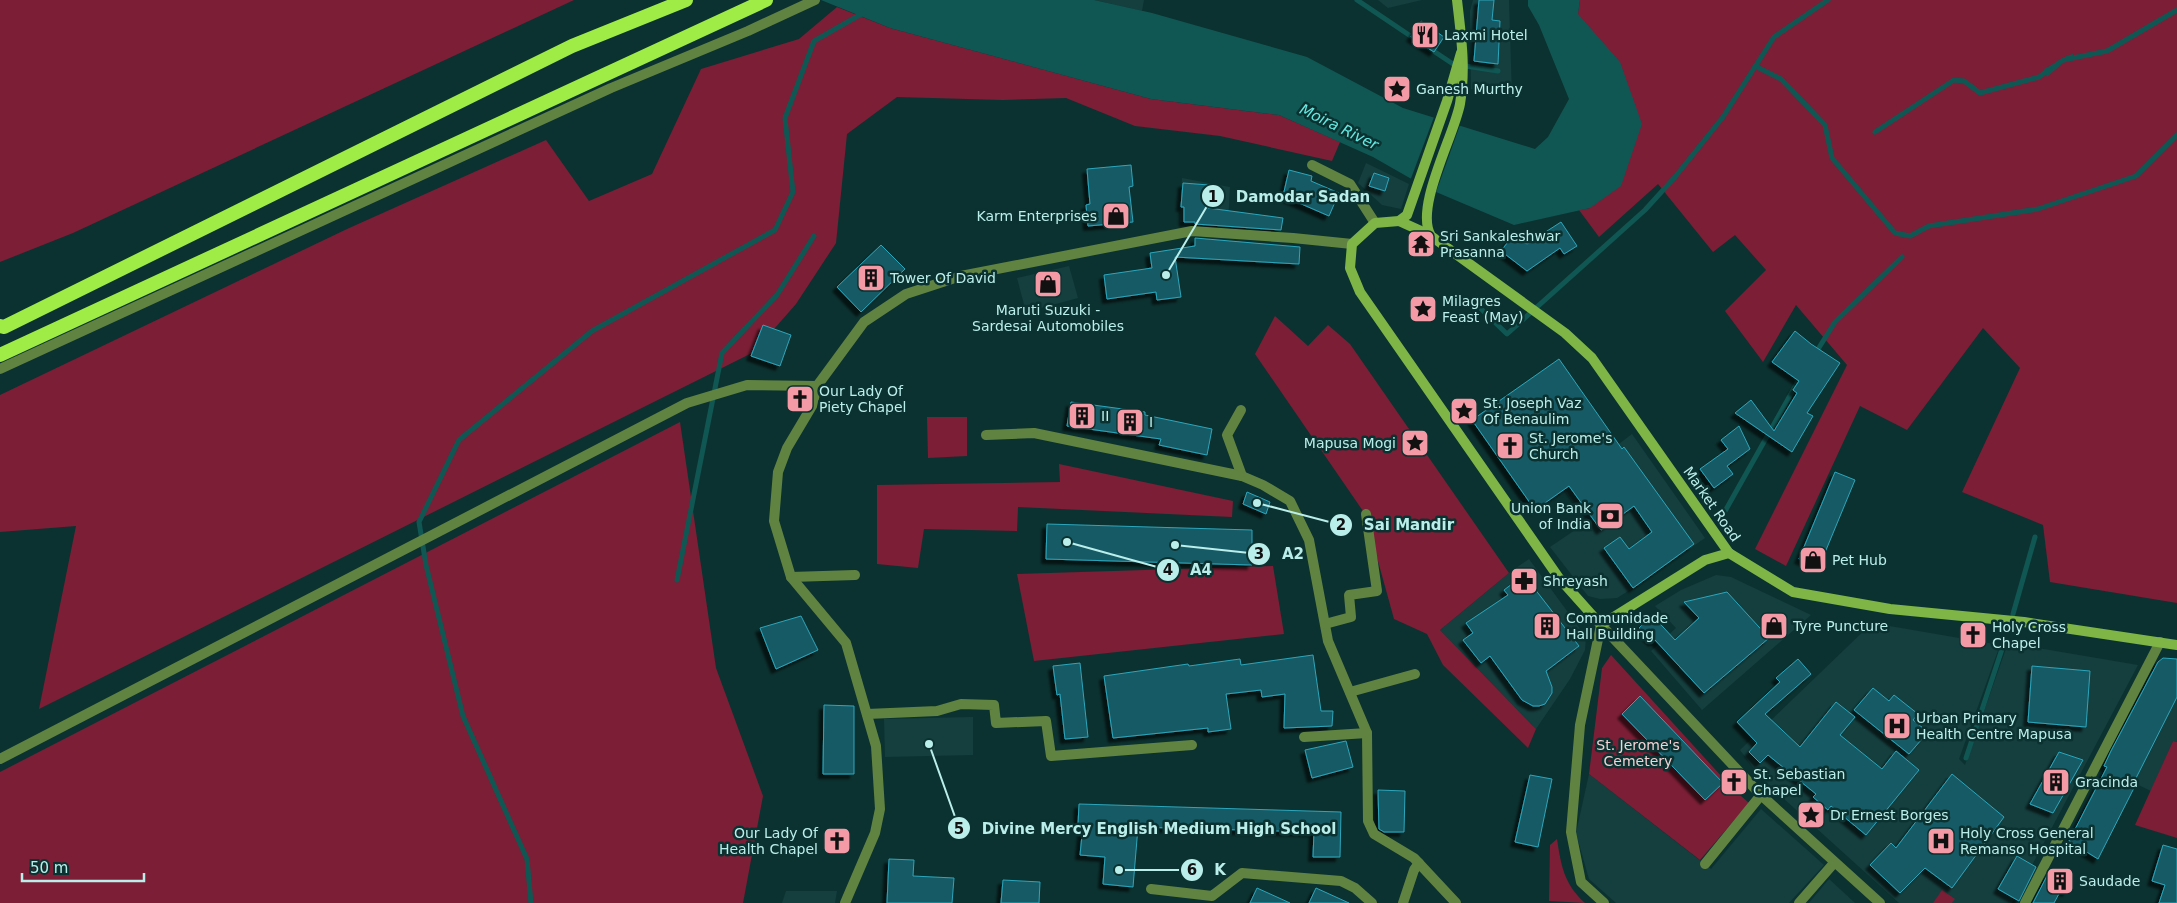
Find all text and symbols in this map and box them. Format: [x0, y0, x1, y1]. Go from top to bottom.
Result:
restaurant icon: Laxmi Hotel [1410, 20, 1440, 50]
place label: Laxmi Hotel [1444, 27, 1528, 43]
place icon: Ganesh Murthy [1382, 74, 1412, 104]
place label: Ganesh Murthy [1416, 81, 1523, 97]
water label: Moira River [1297, 100, 1382, 154]
callout: Damodar Sadan [1201, 181, 1380, 211]
text: 1 [1208, 188, 1218, 206]
text: Damodar Sadan [1236, 188, 1370, 206]
shop icon: Karm Enterprises [1101, 201, 1131, 231]
place label: Karm Enterprises [977, 208, 1097, 224]
place label: Sri Sankaleshwar Prasanna [1440, 228, 1560, 260]
temple icon: Sri Sankaleshwar Prasanna [1406, 229, 1436, 259]
building icon: Tower Of David [856, 263, 886, 293]
shop icon: Maruti Suzuki - Sardesai Automobiles [1033, 269, 1063, 299]
place label: Tower Of David [889, 270, 996, 286]
place label: Milagres Feast (May) [1442, 293, 1524, 325]
place icon: Milagres Feast (May) [1408, 294, 1438, 324]
place label: Maruti Suzuki - Sardesai Automobiles [972, 302, 1124, 334]
place label: Our Lady Of Piety Chapel [819, 383, 906, 415]
church icon: Our Lady Of Piety Chapel [785, 384, 815, 414]
place label: St. Joseph Vaz Of Benaulim [1483, 395, 1582, 427]
place icon: St. Joseph Vaz Of Benaulim [1449, 396, 1479, 426]
building icon: II [1067, 401, 1097, 431]
building icon: I [1115, 407, 1145, 437]
place label: II [1101, 408, 1109, 424]
place label: I [1149, 414, 1153, 430]
place icon: Mapusa Mogi [1400, 428, 1430, 458]
place label: St. Jerome's Church [1529, 430, 1612, 462]
church icon: St. Jerome's Church [1495, 431, 1525, 461]
place label: Mapusa Mogi [1304, 435, 1396, 451]
street label: Market Road [1680, 463, 1744, 545]
place label: Union Bank of India [1511, 500, 1592, 532]
bank icon: Union Bank of India [1595, 501, 1625, 531]
callout: Sai Mandir [1329, 510, 1464, 540]
text: 2 [1336, 516, 1346, 534]
text: Sai Mandir [1364, 516, 1455, 534]
callout: A2 [1247, 539, 1314, 569]
text: 3 [1254, 545, 1264, 563]
text: A2 [1282, 545, 1304, 563]
shop icon: Pet Hub [1798, 545, 1828, 575]
place label: Pet Hub [1832, 552, 1887, 568]
callout: A4 [1155, 555, 1222, 585]
text: 4 [1163, 561, 1173, 579]
text: A4 [1190, 561, 1212, 579]
pharmacy icon: Shreyash [1509, 566, 1539, 596]
place label: Shreyash [1543, 573, 1608, 589]
place label: Communidade Hall Building [1566, 610, 1668, 642]
building icon: Communidade Hall Building [1532, 611, 1562, 641]
shop icon: Tyre Puncture [1759, 611, 1789, 641]
place label: Tyre Puncture [1792, 618, 1888, 634]
place label: Holy Cross Chapel [1992, 619, 2066, 651]
church icon: Holy Cross Chapel [1958, 620, 1988, 650]
place label: Urban Primary Health Centre Mapusa [1916, 710, 2072, 742]
hospital icon: Urban Primary Health Centre Mapusa [1882, 711, 1912, 741]
park label: St. Jerome's Cemetery [1596, 737, 1680, 769]
place label: St. Sebastian Chapel [1753, 766, 1845, 798]
church icon: St. Sebastian Chapel [1719, 767, 1749, 797]
building icon: Gracinda [2041, 767, 2071, 797]
place label: Gracinda [2075, 774, 2138, 790]
place icon: Dr Ernest Borges [1796, 800, 1826, 830]
place label: Dr Ernest Borges [1830, 807, 1949, 823]
callout: Divine Mercy English Medium High School [946, 813, 1346, 843]
text: 5 [954, 820, 964, 838]
text: Divine Mercy English Medium High School [982, 820, 1336, 838]
place label: Our Lady Of Health Chapel [719, 825, 819, 857]
place label: Holy Cross General Remanso Hospital [1960, 825, 2094, 857]
church icon: Our Lady Of Health Chapel [822, 826, 852, 856]
hospital icon: Holy Cross General Remanso Hospital [1926, 826, 1956, 856]
scale bar [22, 850, 145, 882]
callout: K [1179, 855, 1236, 885]
text: 50 m [30, 859, 68, 877]
text: 6 [1187, 861, 1197, 879]
text: K [1214, 861, 1227, 879]
building icon: Saudade [2045, 866, 2075, 896]
place label: Saudade [2079, 873, 2140, 889]

